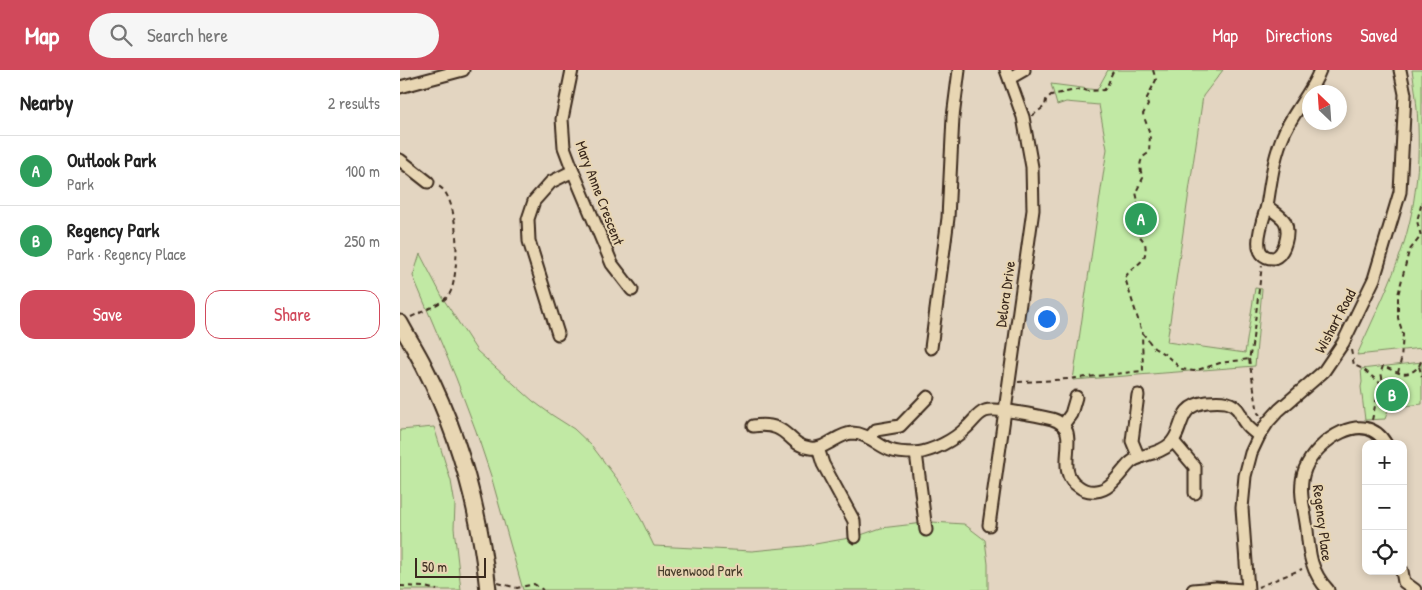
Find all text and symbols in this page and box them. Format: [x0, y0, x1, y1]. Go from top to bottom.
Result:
search box [89, 13, 439, 58]
text: Map [25, 19, 59, 51]
icon: search [107, 21, 135, 49]
text: Search here [147, 22, 228, 48]
text: Map [1213, 23, 1238, 48]
text: Directions [1266, 23, 1332, 48]
text: Saved [1360, 23, 1397, 48]
north arrow [1302, 85, 1347, 130]
text: Nearby [20, 88, 73, 117]
text: 2 results [328, 92, 380, 114]
street label: Mary Anne Crescent [570, 138, 630, 249]
text: Outlook Park [67, 147, 156, 173]
text: A [32, 160, 40, 182]
text: 100 m [345, 160, 380, 182]
text: Park [67, 173, 94, 195]
pin: A [1125, 200, 1157, 238]
text: Regency Park [67, 217, 159, 243]
text: B [32, 230, 40, 252]
text: 250 m [344, 230, 380, 252]
text: Park · Regency Place [67, 243, 186, 265]
street label: Delora Drive [990, 260, 1020, 328]
street label: Wishart Road [1309, 285, 1361, 357]
button: Save [20, 290, 195, 339]
button: Share [205, 290, 380, 339]
your location [1034, 306, 1060, 332]
pin: B [1376, 376, 1408, 414]
map controls [1362, 440, 1407, 575]
button: + [1362, 440, 1407, 485]
street label: Regency Place [1308, 484, 1338, 562]
button: − [1362, 485, 1407, 530]
button: locate [1362, 530, 1407, 575]
scale bar [415, 555, 486, 578]
text: 50 m [422, 557, 447, 576]
park label: Havenwood Park [657, 560, 743, 581]

